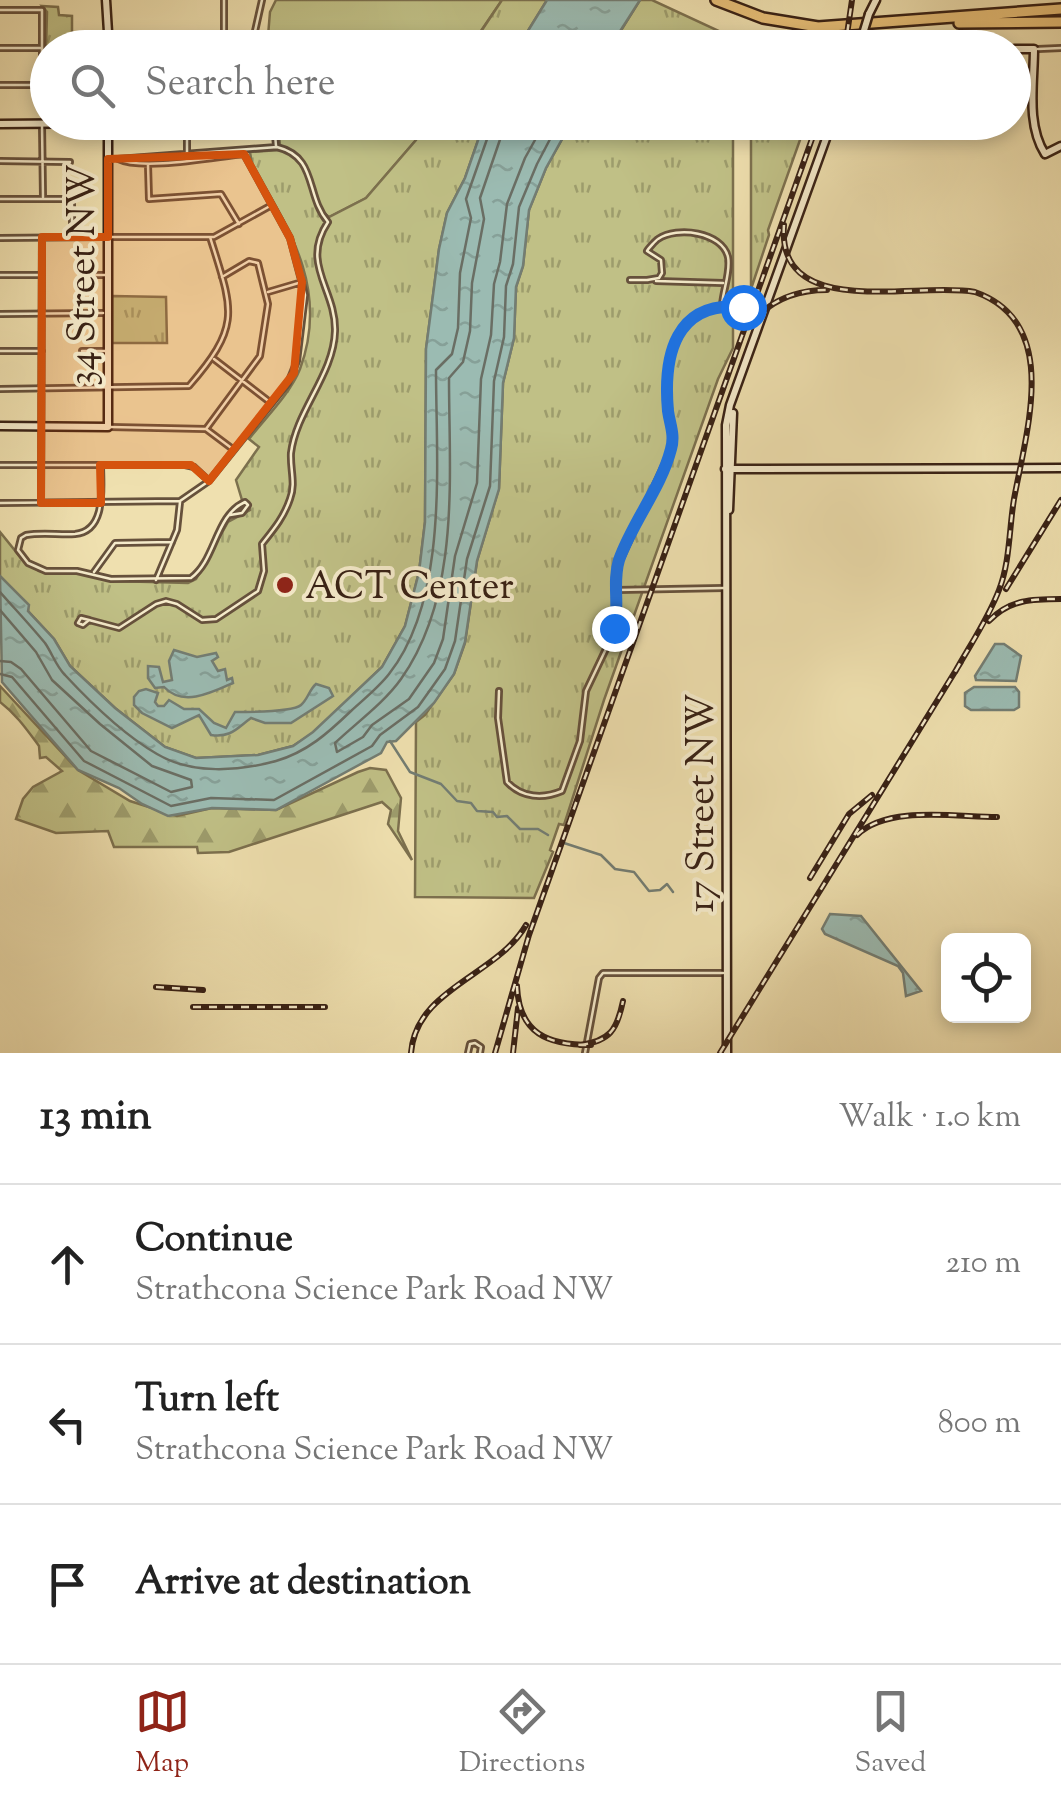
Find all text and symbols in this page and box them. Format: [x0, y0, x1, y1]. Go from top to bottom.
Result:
search box [30, 30, 1031, 140]
icon: search [65, 58, 120, 113]
text: Search here [145, 58, 336, 112]
street label: 34 Street NW [58, 164, 112, 386]
route start [721, 285, 767, 331]
place label: ACT Center [305, 562, 514, 616]
marker: ACT Center [274, 574, 296, 596]
route end [592, 606, 638, 652]
street label: 17 Street NW [677, 694, 731, 912]
map controls [941, 933, 1031, 1023]
button: locate [941, 933, 1031, 1023]
text: 13 min [40, 1088, 152, 1148]
text: Walk · 1.0 km [838, 1095, 1021, 1141]
text: Continue [135, 1214, 293, 1268]
icon: ahead [40, 1237, 95, 1292]
text: 210 m [945, 1241, 1021, 1287]
text: Strathcona Science Park Road NW [135, 1268, 613, 1314]
text: Turn left [135, 1374, 279, 1428]
icon: left [40, 1397, 95, 1452]
text: 800 m [938, 1401, 1021, 1447]
text: Strathcona Science Park Road NW [135, 1428, 613, 1474]
icon: arrive [40, 1557, 95, 1612]
text: Arrive at destination [135, 1557, 471, 1611]
tab: Map [135, 1684, 190, 1784]
tab: Directions [459, 1684, 585, 1784]
tab: Saved [854, 1684, 926, 1784]

